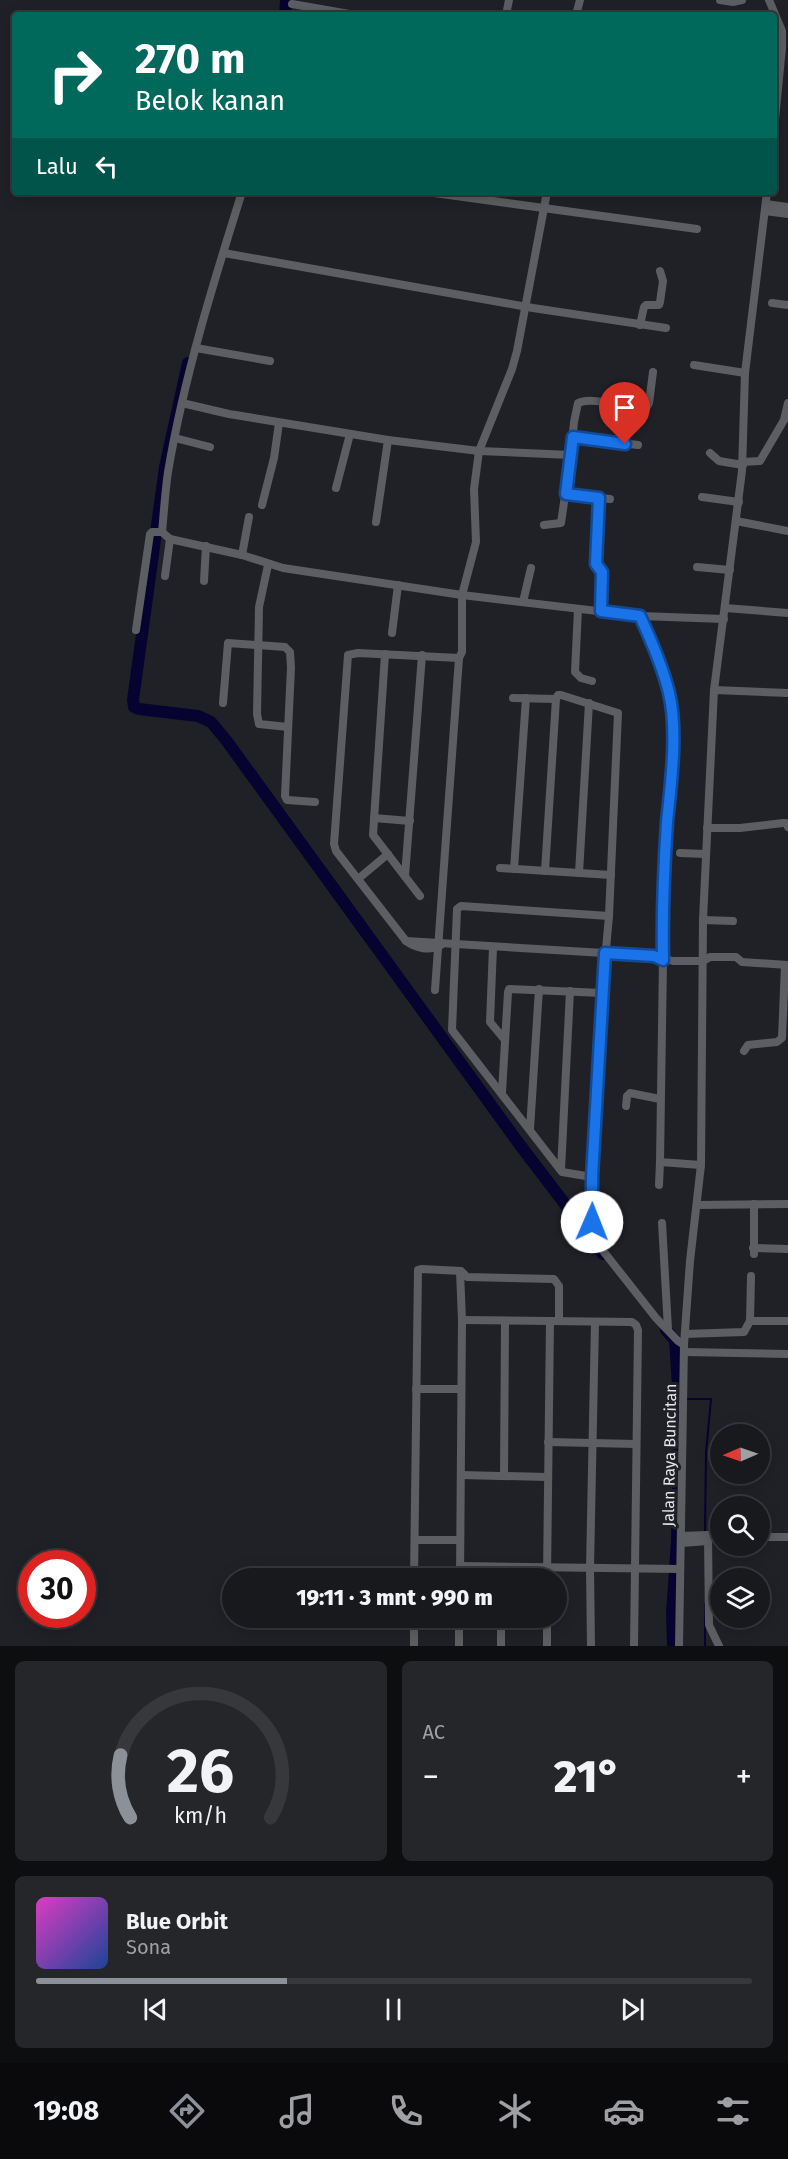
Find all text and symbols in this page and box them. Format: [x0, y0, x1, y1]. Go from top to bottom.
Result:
text: 270 m [135, 34, 246, 84]
icon: right [36, 36, 114, 114]
text: Belok kanan [135, 85, 285, 117]
icon: left [90, 150, 123, 183]
text: Lalu [36, 153, 78, 180]
pin [599, 382, 650, 444]
icon: arrive [608, 391, 641, 424]
position arrow [560, 1190, 624, 1254]
street label: Jalan Raya Buncitan [659, 1383, 680, 1527]
north arrow [710, 1424, 770, 1484]
map controls [710, 1424, 770, 1628]
button: search [710, 1496, 770, 1556]
speed limit sign: 30 [18, 1550, 96, 1628]
button: layers [710, 1568, 770, 1628]
text: 19:11 · 3 mnt · 990 m [296, 1584, 493, 1611]
text: AC [423, 1720, 445, 1744]
text: 26 [167, 1734, 234, 1809]
text: 21° [554, 1750, 621, 1804]
text: − [423, 1757, 439, 1797]
text: + [736, 1757, 752, 1797]
text: km/h [174, 1803, 227, 1829]
text: Blue Orbit [126, 1908, 228, 1935]
text: Sona [126, 1935, 171, 1959]
icon: previous [139, 1993, 172, 2026]
icon: pause [377, 1993, 410, 2026]
icon: next [616, 1993, 649, 2026]
icon: directions [166, 2090, 208, 2132]
icon: music [276, 2090, 318, 2132]
icon: phone [385, 2090, 427, 2132]
icon: climate [494, 2090, 536, 2132]
icon: car [603, 2090, 645, 2132]
icon: filters [712, 2090, 754, 2132]
text: 19:08 [34, 2095, 99, 2127]

